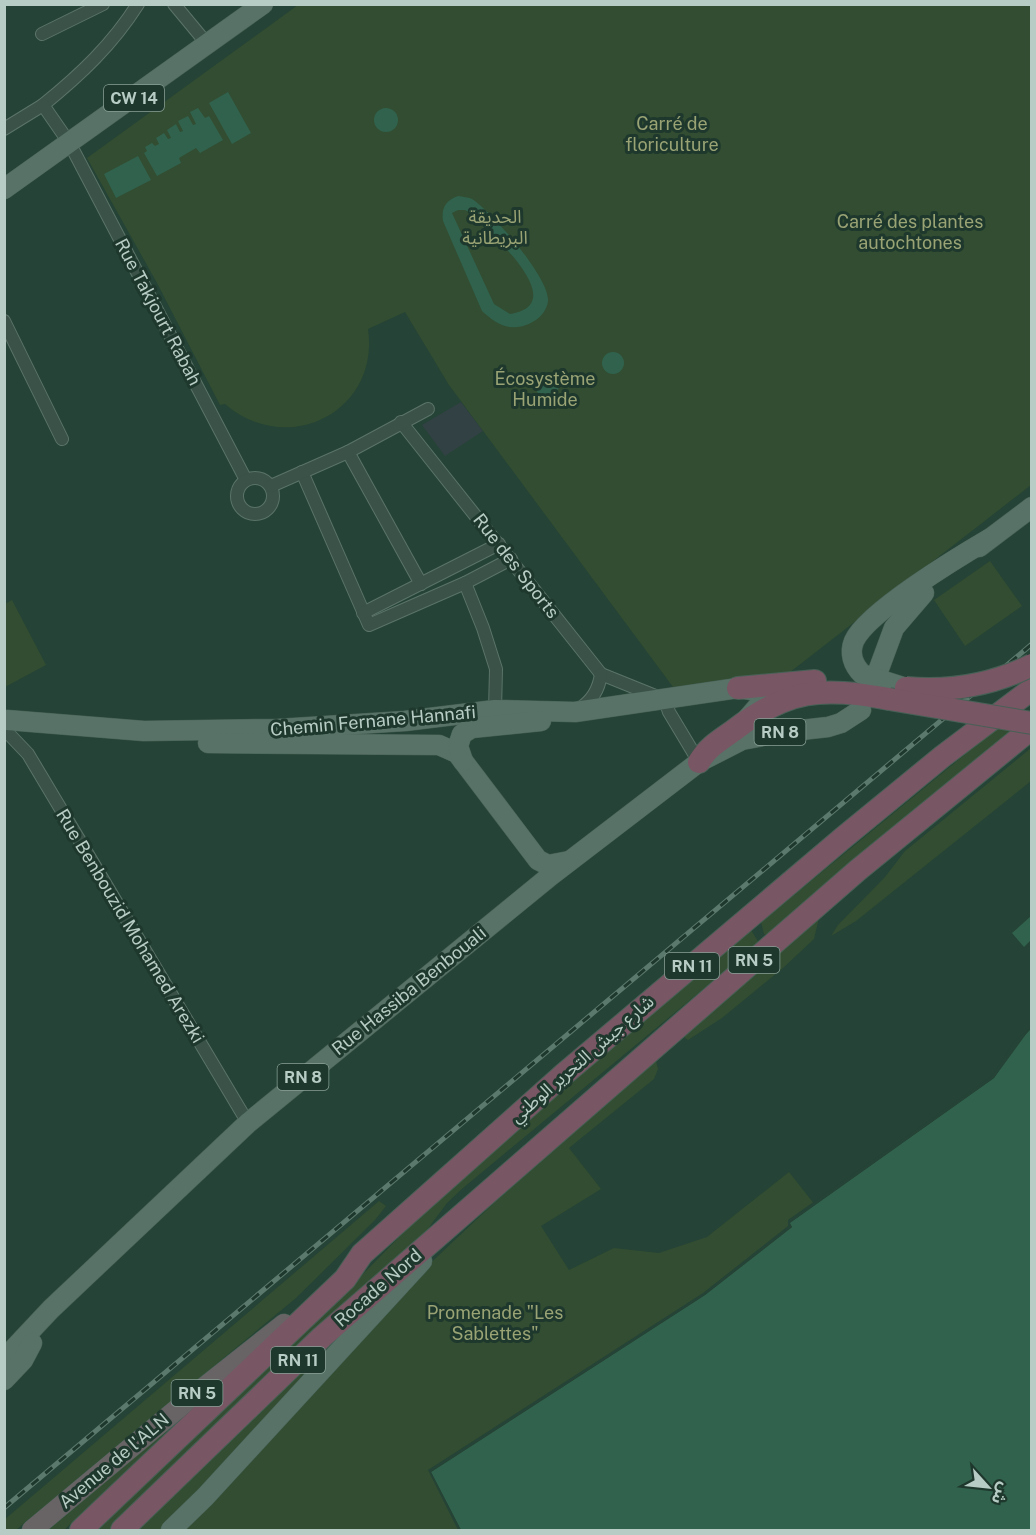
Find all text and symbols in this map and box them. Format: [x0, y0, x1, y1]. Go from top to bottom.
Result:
road number: CW 14 [104, 85, 164, 111]
park label: Carré de floriculture [625, 113, 719, 155]
park label: الحديقة البريطانية [462, 206, 528, 249]
park label: Carré des plantes autochtones [837, 211, 983, 253]
street label: Rue Takjourt Rabah [111, 235, 206, 389]
park label: Écosystème Humide [494, 367, 596, 410]
street label: Rue des Sports [469, 509, 564, 622]
street label: Chemin Fernane Hannafi [269, 701, 477, 740]
road number: RN 8 [754, 719, 806, 745]
street label: Rue Benbouzid Mohamed Arezki [52, 805, 209, 1047]
street label: Rue Hassiba Benbouali [327, 922, 490, 1059]
road number: RN 5 [728, 947, 780, 973]
road number: RN 11 [665, 953, 719, 979]
street label: شارع جيش التحرير الوطني [505, 990, 660, 1130]
road number: RN 8 [278, 1064, 328, 1090]
street label: Rocade Nord [330, 1244, 425, 1331]
park label: Promenade "Les Sablettes" [427, 1302, 563, 1344]
road number: RN 11 [271, 1347, 325, 1373]
road number: RN 5 [172, 1380, 222, 1406]
street label: Avenue de l'ALN [54, 1409, 173, 1513]
north arrow [958, 1457, 1018, 1517]
text: ش [987, 1480, 1014, 1508]

